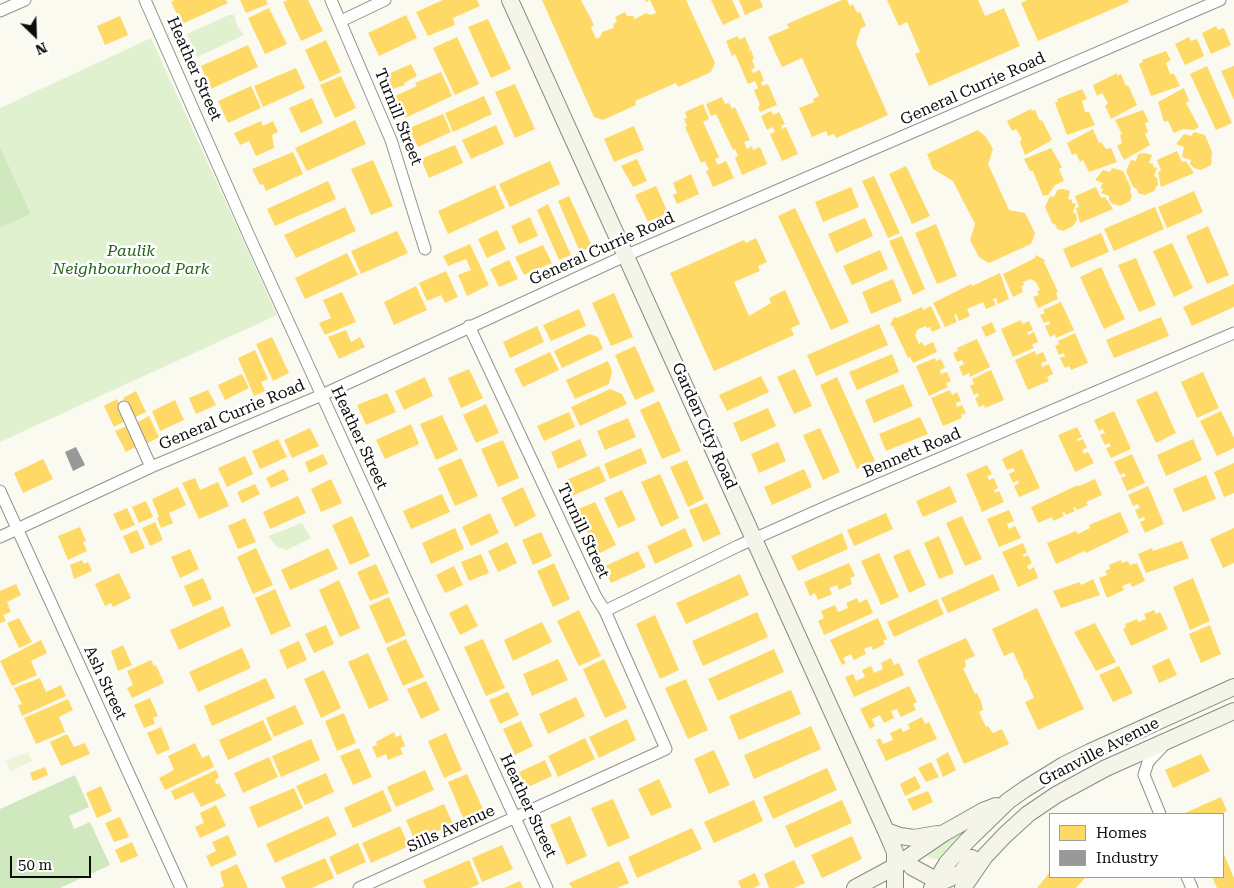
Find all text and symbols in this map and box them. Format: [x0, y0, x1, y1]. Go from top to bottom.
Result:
north arrow [10, 10, 60, 60]
street label: Heather Street [162, 14, 226, 124]
text: N [33, 39, 49, 58]
street label: General Currie Road [898, 48, 1048, 130]
street label: Turnill Street [370, 66, 426, 168]
street label: General Currie Road [527, 208, 677, 290]
park label: Paulik Neighbourhood Park [53, 241, 209, 279]
street label: Garden City Road [667, 360, 741, 492]
street label: General Currie Road [156, 376, 308, 454]
street label: Heather Street [327, 383, 391, 493]
street label: Bennett Road [860, 424, 964, 482]
street label: Turnill Street [553, 481, 613, 581]
street label: Ash Street [80, 643, 130, 723]
street label: Granville Avenue [1036, 713, 1162, 791]
street label: Heather Street [496, 751, 560, 861]
street label: Sills Avenue [404, 801, 498, 857]
legend [1049, 813, 1224, 878]
text: Homes [1096, 824, 1147, 842]
scale bar [12, 846, 94, 878]
text: Industry [1096, 849, 1158, 867]
text: 50 m [18, 856, 52, 874]

